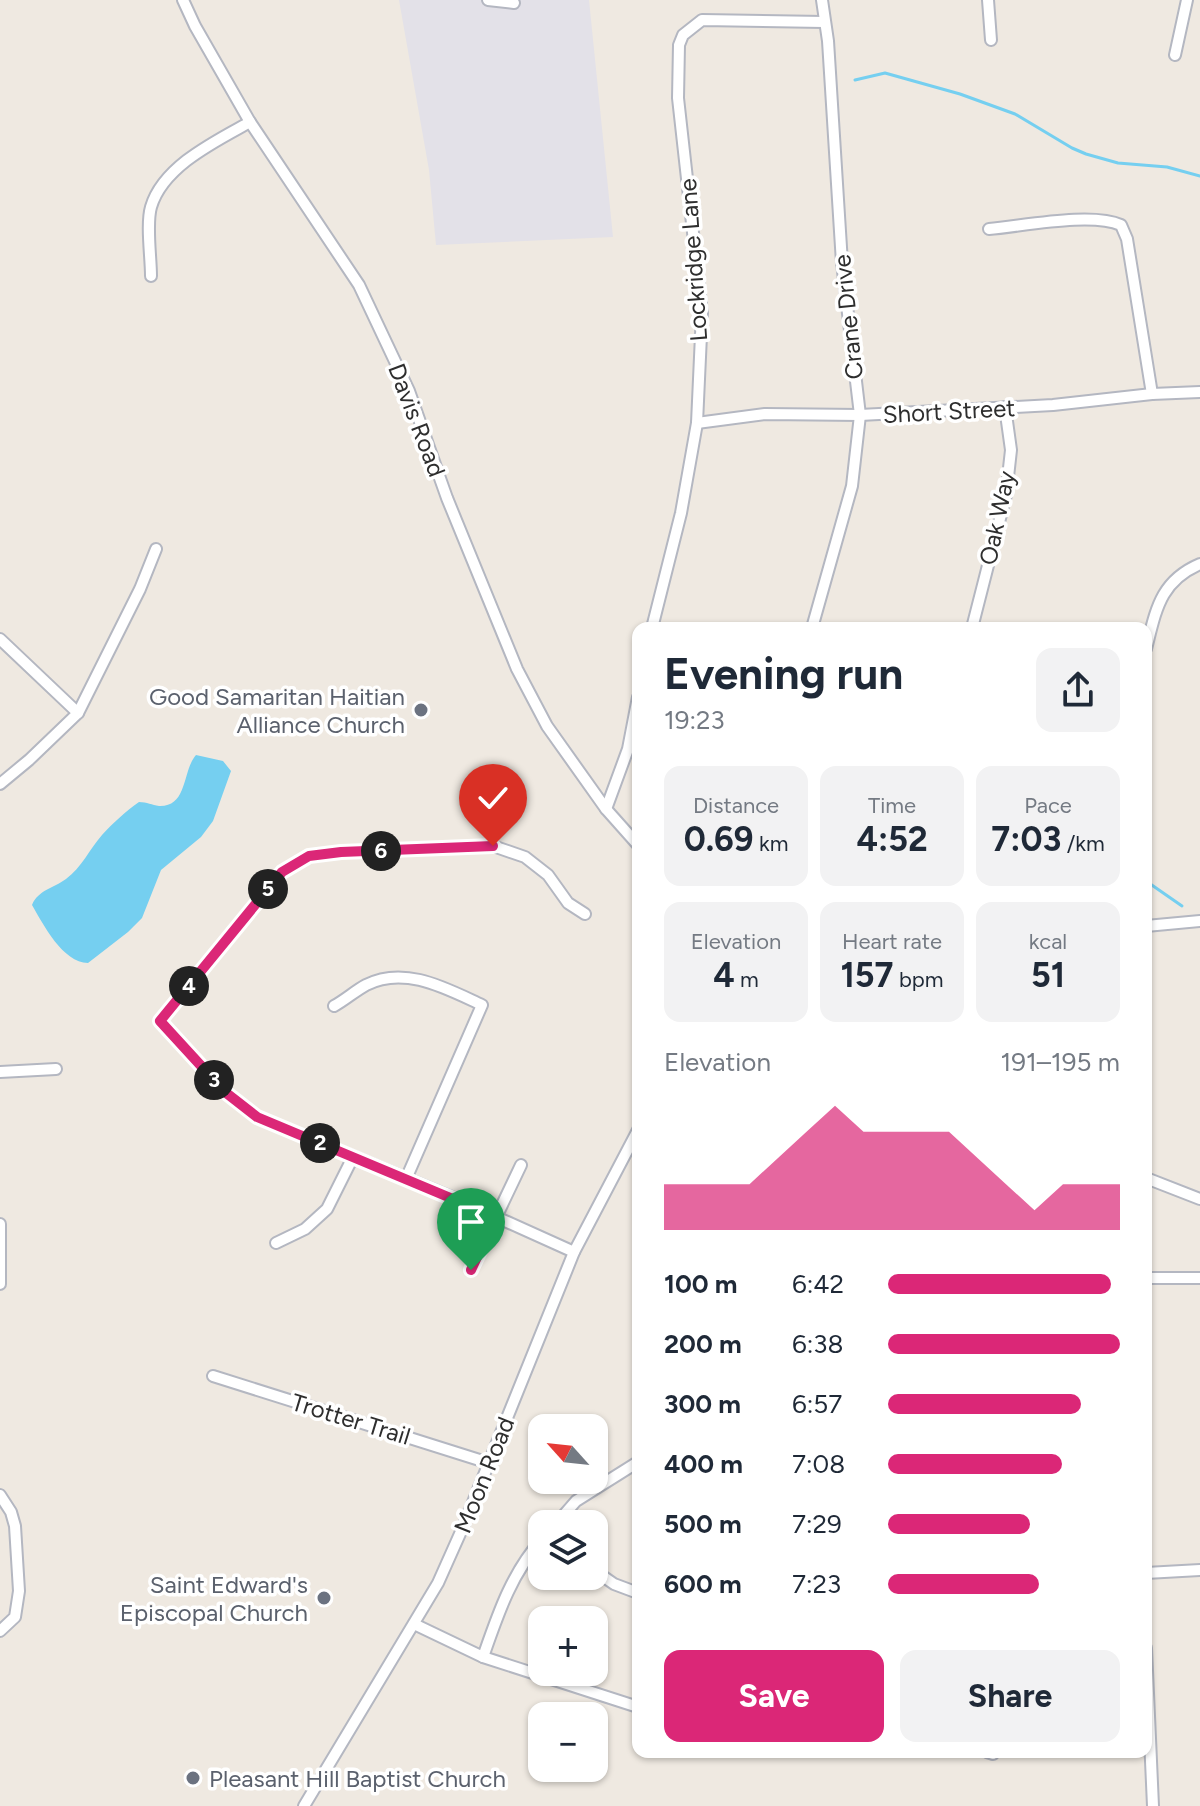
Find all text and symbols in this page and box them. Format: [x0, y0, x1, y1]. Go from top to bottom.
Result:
street label: Lockridge Lane [673, 178, 713, 342]
street label: Crane Drive [827, 253, 869, 381]
street label: Davis Road [382, 359, 452, 481]
street label: Short Street [882, 393, 1016, 429]
street label: Oak Way [973, 468, 1021, 568]
text: Evening run [664, 647, 903, 700]
button: share [1036, 648, 1120, 732]
place label: Good Samaritan Haitian Alliance Church [149, 682, 405, 739]
marker: Good Samaritan Haitian Alliance Church [412, 701, 430, 719]
text: 19:23 [664, 704, 725, 736]
pin [459, 764, 527, 846]
icon: check [471, 776, 515, 820]
text: Distance [693, 792, 779, 819]
text: Time [868, 792, 916, 819]
text: Pace [1024, 792, 1072, 819]
text: 0.69 [684, 819, 754, 860]
text: 4:52 [856, 819, 928, 860]
text: 7:03 [991, 819, 1061, 860]
text: km [754, 830, 788, 857]
text: /km [1061, 830, 1105, 857]
pin: 6 [361, 831, 401, 871]
text: 6 [375, 837, 387, 864]
pin: 5 [248, 869, 288, 909]
text: 5 [262, 875, 274, 902]
text: Elevation [691, 928, 781, 955]
text: Heart rate [842, 928, 942, 955]
text: kcal [1029, 928, 1067, 955]
text: 4 [713, 955, 735, 996]
text: 157 [840, 955, 893, 996]
text: 51 [1031, 955, 1065, 996]
pin: 4 [169, 966, 209, 1006]
text: m [735, 966, 759, 993]
text: bpm [893, 966, 944, 993]
text: 4 [182, 972, 196, 999]
text: Elevation [664, 1046, 771, 1078]
text: 191–195 m [1001, 1046, 1120, 1078]
pin: 3 [194, 1060, 234, 1100]
text: 3 [208, 1066, 220, 1093]
pin: 2 [300, 1123, 340, 1163]
text: 2 [314, 1129, 326, 1156]
pin [437, 1188, 505, 1270]
icon: arrive [449, 1200, 493, 1244]
text: 100 m [664, 1268, 738, 1300]
text: 6:42 [792, 1268, 844, 1300]
text: 200 m [664, 1328, 742, 1360]
text: 6:38 [792, 1328, 843, 1360]
street label: Trotter Trail [288, 1387, 414, 1451]
text: 300 m [664, 1388, 741, 1420]
text: 6:57 [792, 1388, 842, 1420]
street label: Moon Road [448, 1413, 520, 1537]
north arrow [528, 1414, 608, 1494]
map controls [528, 1414, 608, 1782]
text: 400 m [664, 1448, 743, 1480]
text: 7:08 [792, 1448, 845, 1480]
text: 500 m [664, 1508, 742, 1540]
text: 7:29 [792, 1508, 842, 1540]
button: layers [528, 1510, 608, 1590]
text: 600 m [664, 1568, 742, 1600]
text: 7:23 [792, 1568, 841, 1600]
place label: Saint Edward's Episcopal Church [120, 1570, 308, 1627]
marker: Saint Edward's Episcopal Church [315, 1589, 333, 1607]
button: + [528, 1606, 608, 1686]
button: Save [664, 1650, 884, 1742]
button: Share [900, 1650, 1120, 1742]
button: − [528, 1702, 608, 1782]
place label: Pleasant Hill Baptist Church [209, 1764, 506, 1793]
marker: Pleasant Hill Baptist Church [184, 1769, 202, 1787]

